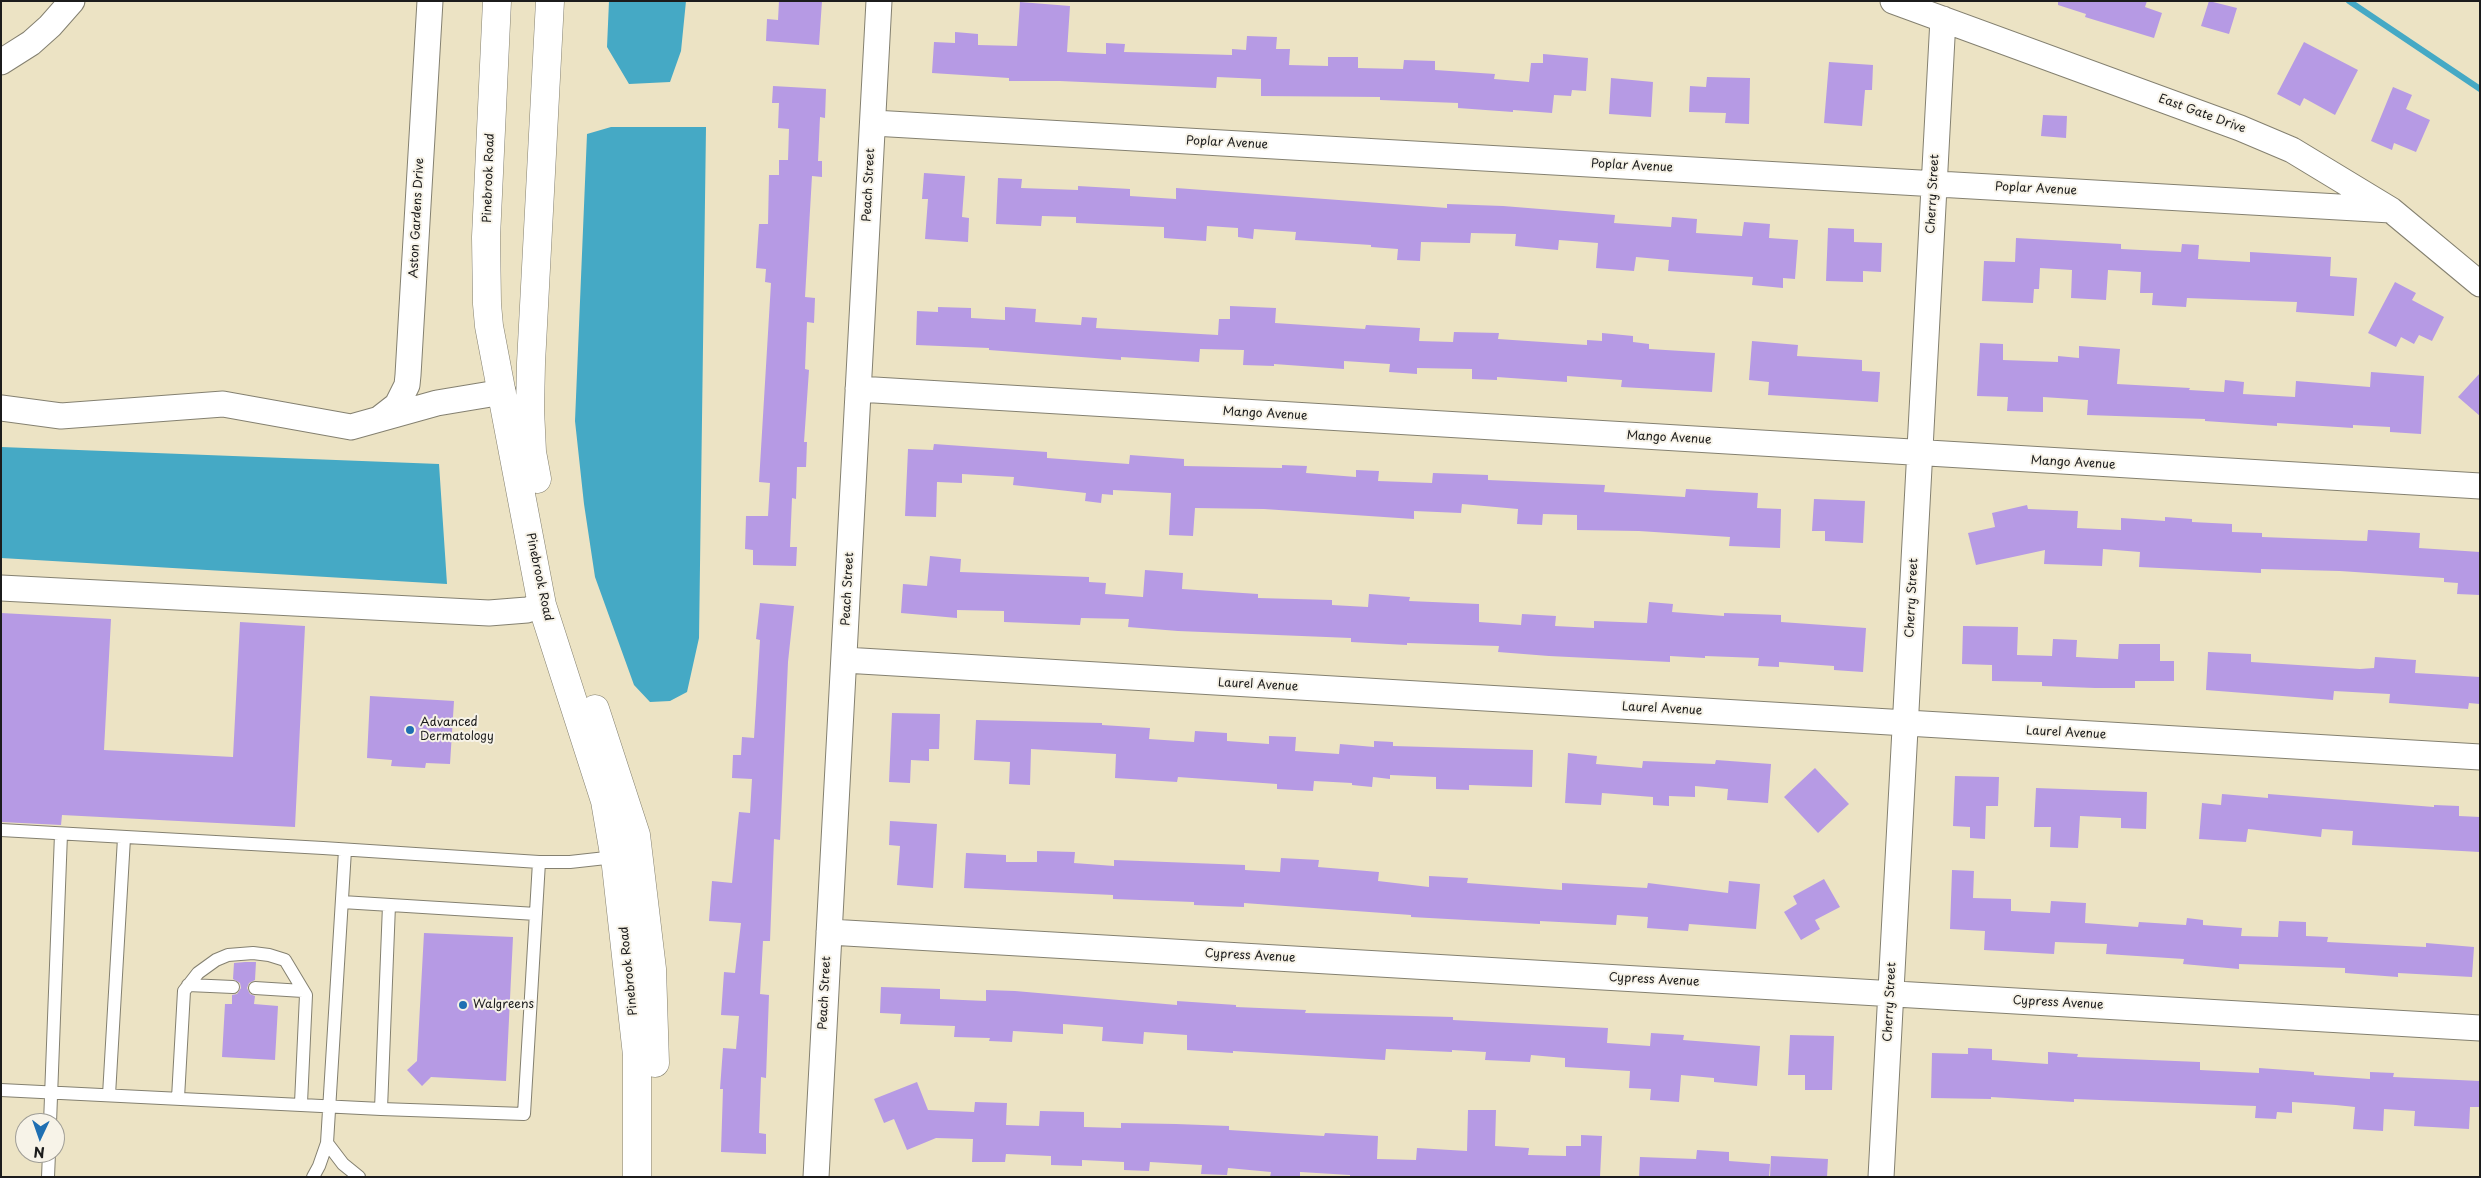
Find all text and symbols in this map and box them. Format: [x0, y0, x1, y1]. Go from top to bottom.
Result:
street label: East Gate Drive [2156, 92, 2248, 136]
street label: Pinebrook Road [480, 133, 498, 223]
street label: Poplar Avenue [1186, 134, 1268, 152]
street label: Peach Street [860, 148, 878, 222]
street label: Cherry Street [1924, 154, 1942, 234]
street label: Poplar Avenue [1591, 157, 1673, 175]
street label: Aston Gardens Drive [407, 158, 427, 278]
street label: Poplar Avenue [1995, 180, 2077, 198]
street label: Mango Avenue [1222, 405, 1308, 423]
street label: Mango Avenue [1626, 429, 1712, 447]
street label: Mango Avenue [2030, 454, 2116, 472]
street label: Pinebrook Road [523, 532, 555, 622]
street label: Peach Street [839, 552, 857, 626]
street label: Cherry Street [1903, 558, 1921, 638]
street label: Laurel Avenue [1218, 676, 1298, 694]
street label: Laurel Avenue [1622, 700, 1702, 718]
place label: Advanced Dermatology [420, 716, 494, 744]
marker: Advanced Dermatology [404, 724, 416, 736]
street label: Laurel Avenue [2026, 724, 2106, 742]
street label: Pinebrook Road [617, 926, 641, 1016]
street label: Cypress Avenue [1204, 946, 1296, 966]
street label: Peach Street [816, 956, 834, 1030]
street label: Cherry Street [1881, 962, 1899, 1042]
street label: Cypress Avenue [1608, 970, 1700, 990]
street label: Cypress Avenue [2012, 993, 2104, 1013]
place label: Walgreens [473, 998, 534, 1012]
marker: Walgreens [457, 999, 469, 1011]
north arrow [15, 1113, 65, 1163]
text: N [33, 1142, 45, 1163]

